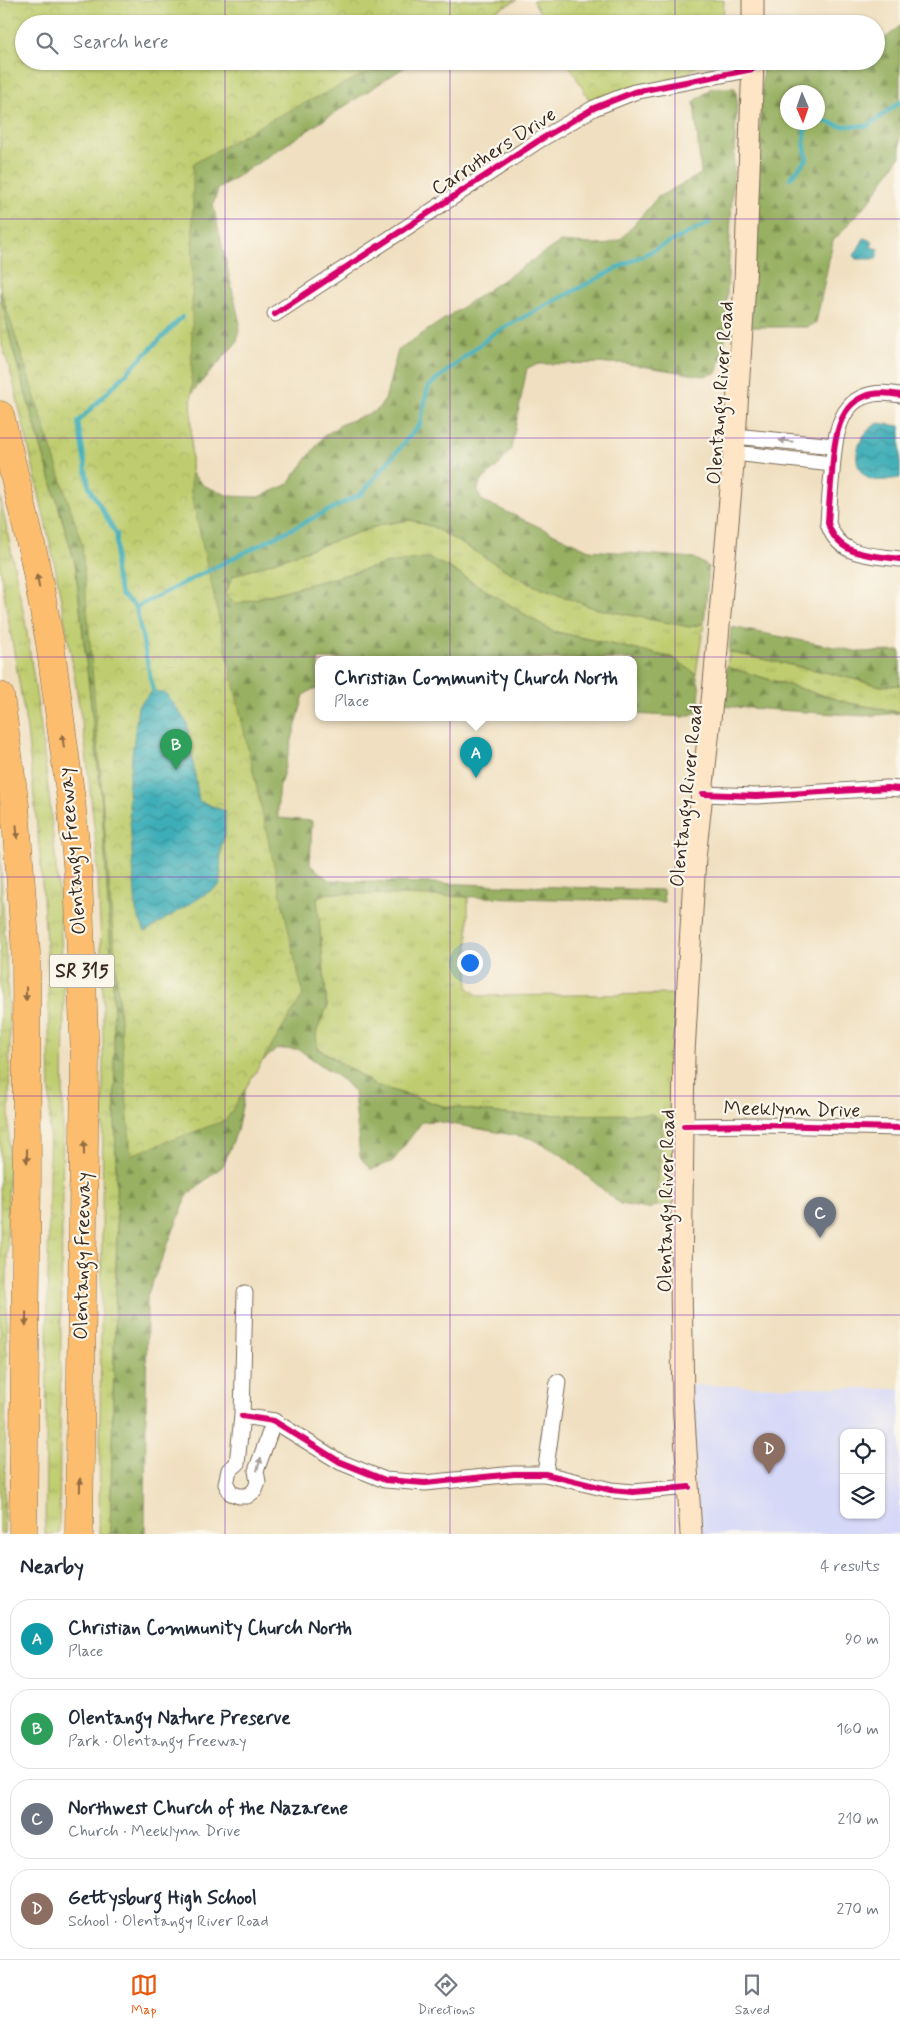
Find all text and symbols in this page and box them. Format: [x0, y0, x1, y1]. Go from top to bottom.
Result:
search box [15, 15, 885, 70]
icon: search [33, 29, 61, 57]
text: Search here [73, 30, 169, 55]
north arrow [780, 85, 825, 130]
street label: Carruthers Drive [426, 102, 562, 202]
street label: Olentangy River Road [701, 301, 743, 486]
one-way arrow [777, 437, 793, 445]
one-way arrow [34, 572, 42, 588]
popup [315, 656, 637, 721]
text: Christian Community Church North [334, 666, 618, 691]
text: Place [334, 691, 369, 712]
street label: Olentangy River Road [664, 703, 712, 889]
pin: B [160, 729, 192, 770]
one-way arrow [59, 733, 67, 749]
pin: A [460, 737, 492, 778]
street label: Olentangy Freeway [52, 766, 96, 936]
one-way arrow [13, 824, 21, 840]
your location [457, 950, 483, 976]
road number: SR 315 [49, 954, 114, 988]
one-way arrow [22, 986, 30, 1002]
street label: Meeklynn Drive [723, 1095, 861, 1125]
street label: Olentangy River Road [652, 1109, 684, 1293]
one-way arrow [80, 1140, 88, 1156]
one-way arrow [23, 1148, 31, 1164]
street label: Olentangy Freeway [68, 1172, 100, 1340]
pin: C [804, 1197, 836, 1238]
one-way arrow [21, 1311, 29, 1327]
map controls [840, 1429, 885, 1519]
button: locate [840, 1429, 885, 1474]
pin: D [753, 1433, 785, 1474]
one-way arrow [255, 1457, 263, 1472]
button: layers [840, 1474, 885, 1519]
one-way arrow [76, 1477, 84, 1493]
text: Nearby [20, 1553, 84, 1581]
text: 4 results [820, 1556, 880, 1577]
text: Christian Community Church North [68, 1616, 352, 1641]
text: A [32, 1629, 42, 1650]
text: 90 m [845, 1629, 879, 1650]
text: Place [68, 1641, 103, 1662]
text: Olentangy Nature Preserve [68, 1706, 291, 1731]
text: B [32, 1719, 42, 1740]
text: 160 m [836, 1719, 879, 1740]
text: Park · Olentangy Freeway [68, 1731, 246, 1752]
text: Northwest Church of the Nazarene [68, 1796, 348, 1821]
text: C [31, 1809, 43, 1830]
text: 210 m [838, 1809, 879, 1830]
text: Church · Meeklynn Drive [68, 1821, 240, 1842]
text: Gettysburg High School [68, 1886, 257, 1911]
text: D [31, 1899, 43, 1920]
text: 270 m [836, 1899, 879, 1920]
text: School · Olentangy River Road [68, 1911, 269, 1932]
tab: Map [130, 1971, 158, 2019]
tab: Directions [418, 1971, 475, 2019]
tab: Saved [735, 1971, 770, 2019]

